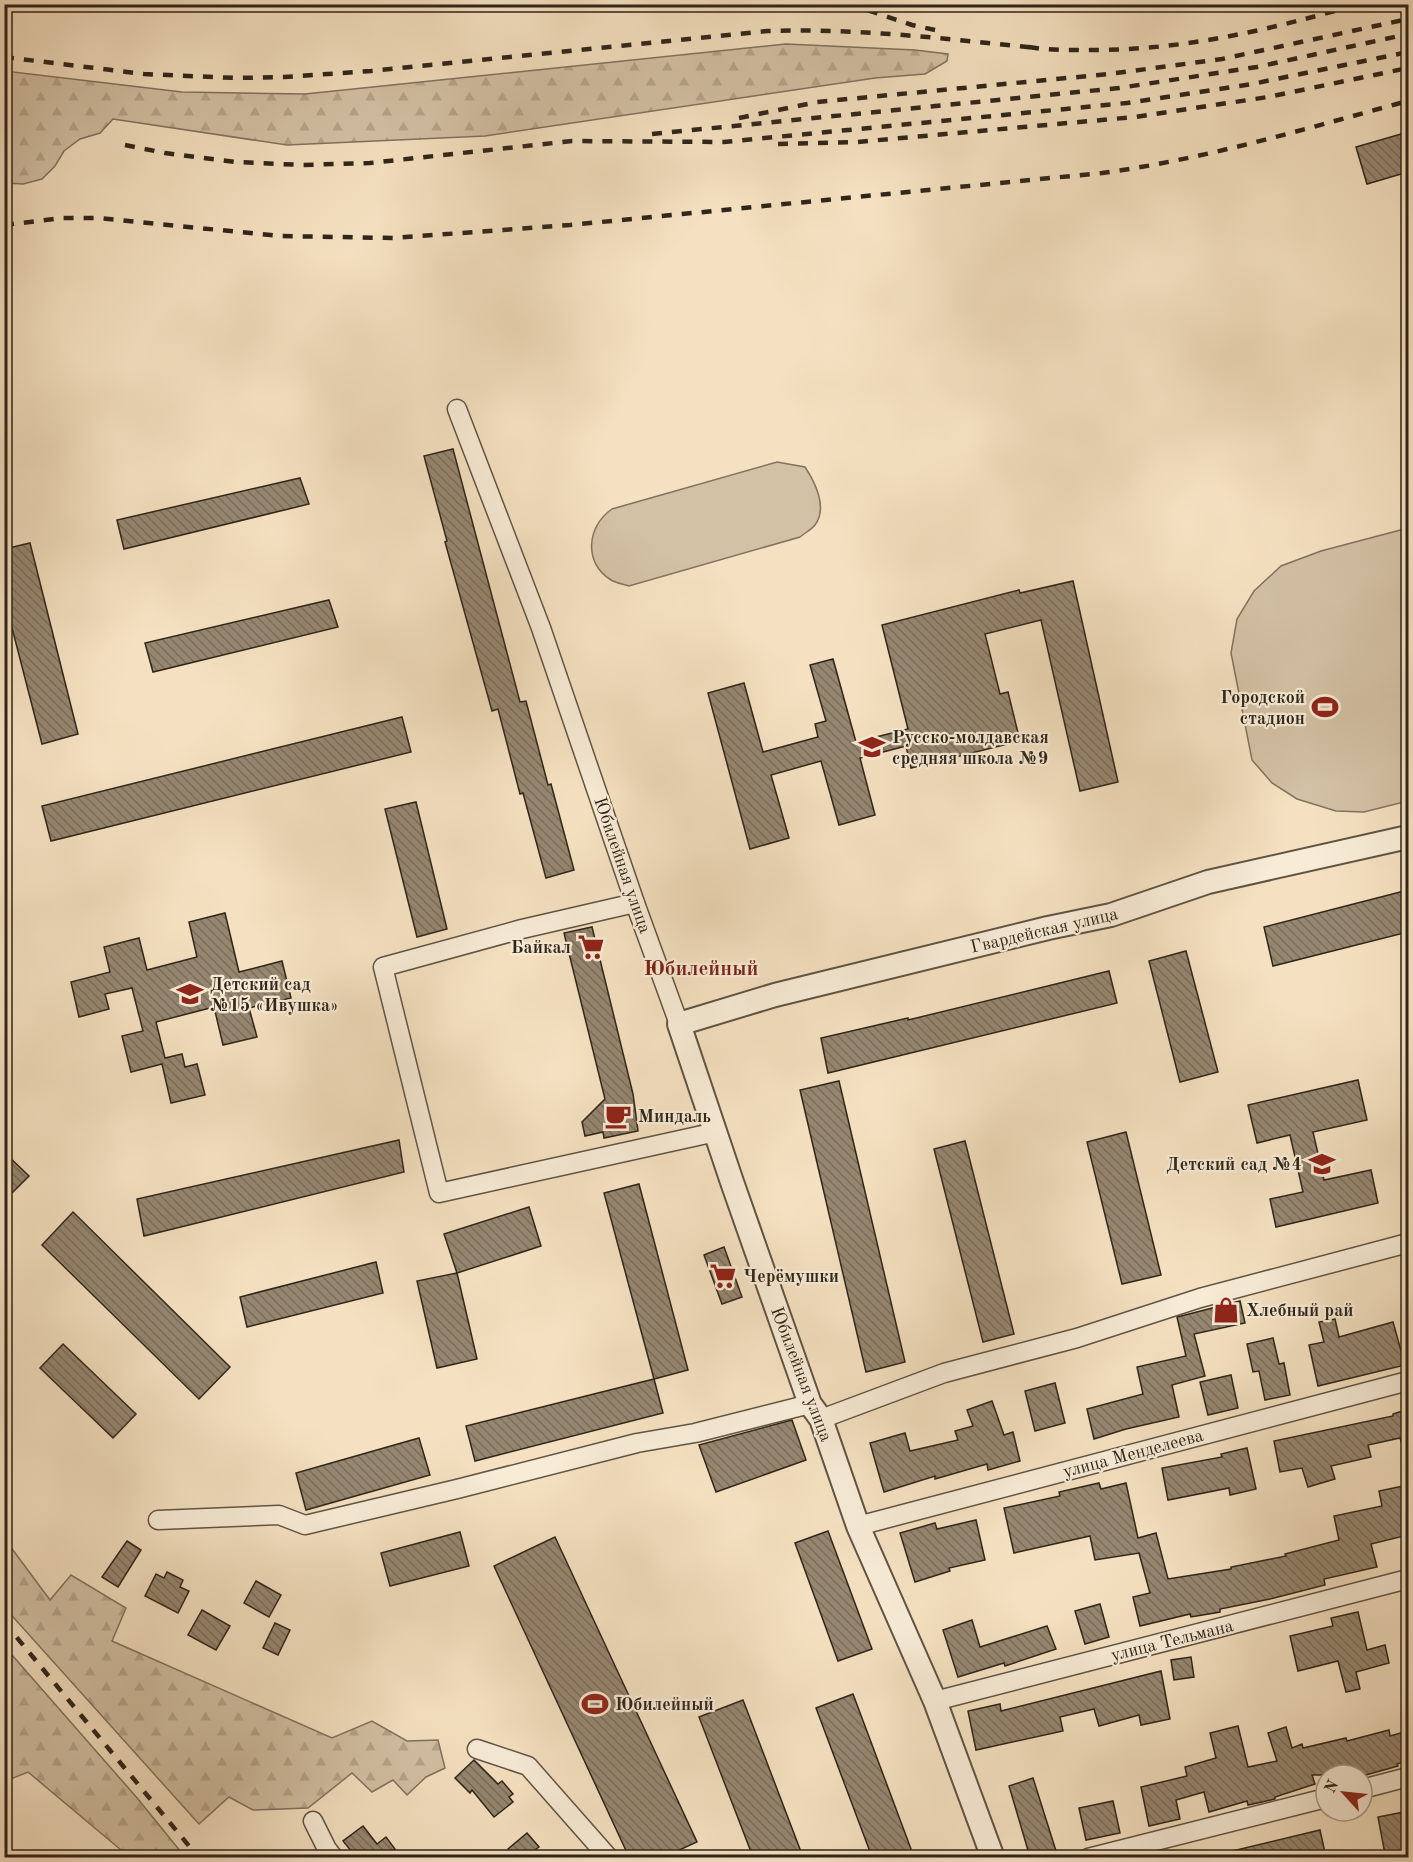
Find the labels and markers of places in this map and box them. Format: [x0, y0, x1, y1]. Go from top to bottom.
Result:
place label: Городской стадион [1220, 689, 1305, 728]
sports icon: Городской стадион [1310, 692, 1340, 722]
place label: Русско-молдавская средняя школа №9 [892, 729, 1049, 768]
school or university icon: Русско-молдавская средняя школа №9 [857, 732, 887, 762]
supermarket icon: Байкал [576, 932, 606, 962]
place label: Байкал [511, 939, 571, 957]
place label: Детский сад №15 «Ивушка» [210, 976, 339, 1015]
school or university icon: Детский сад №15 «Ивушка» [175, 979, 205, 1009]
cafe icon: Миндаль [603, 1101, 633, 1131]
place label: Миндаль [638, 1108, 711, 1126]
school or university icon: Детский сад №4 [1307, 1149, 1337, 1179]
place label: Детский сад №4 [1166, 1156, 1302, 1174]
supermarket icon: Черёмушки [708, 1261, 738, 1291]
place label: Черёмушки [743, 1268, 839, 1286]
shop icon: Хлебный рай [1211, 1295, 1241, 1325]
place label: Хлебный рай [1246, 1302, 1354, 1320]
sports icon: Юбилейный [580, 1689, 610, 1719]
place label: Юбилейный [615, 1696, 714, 1714]

